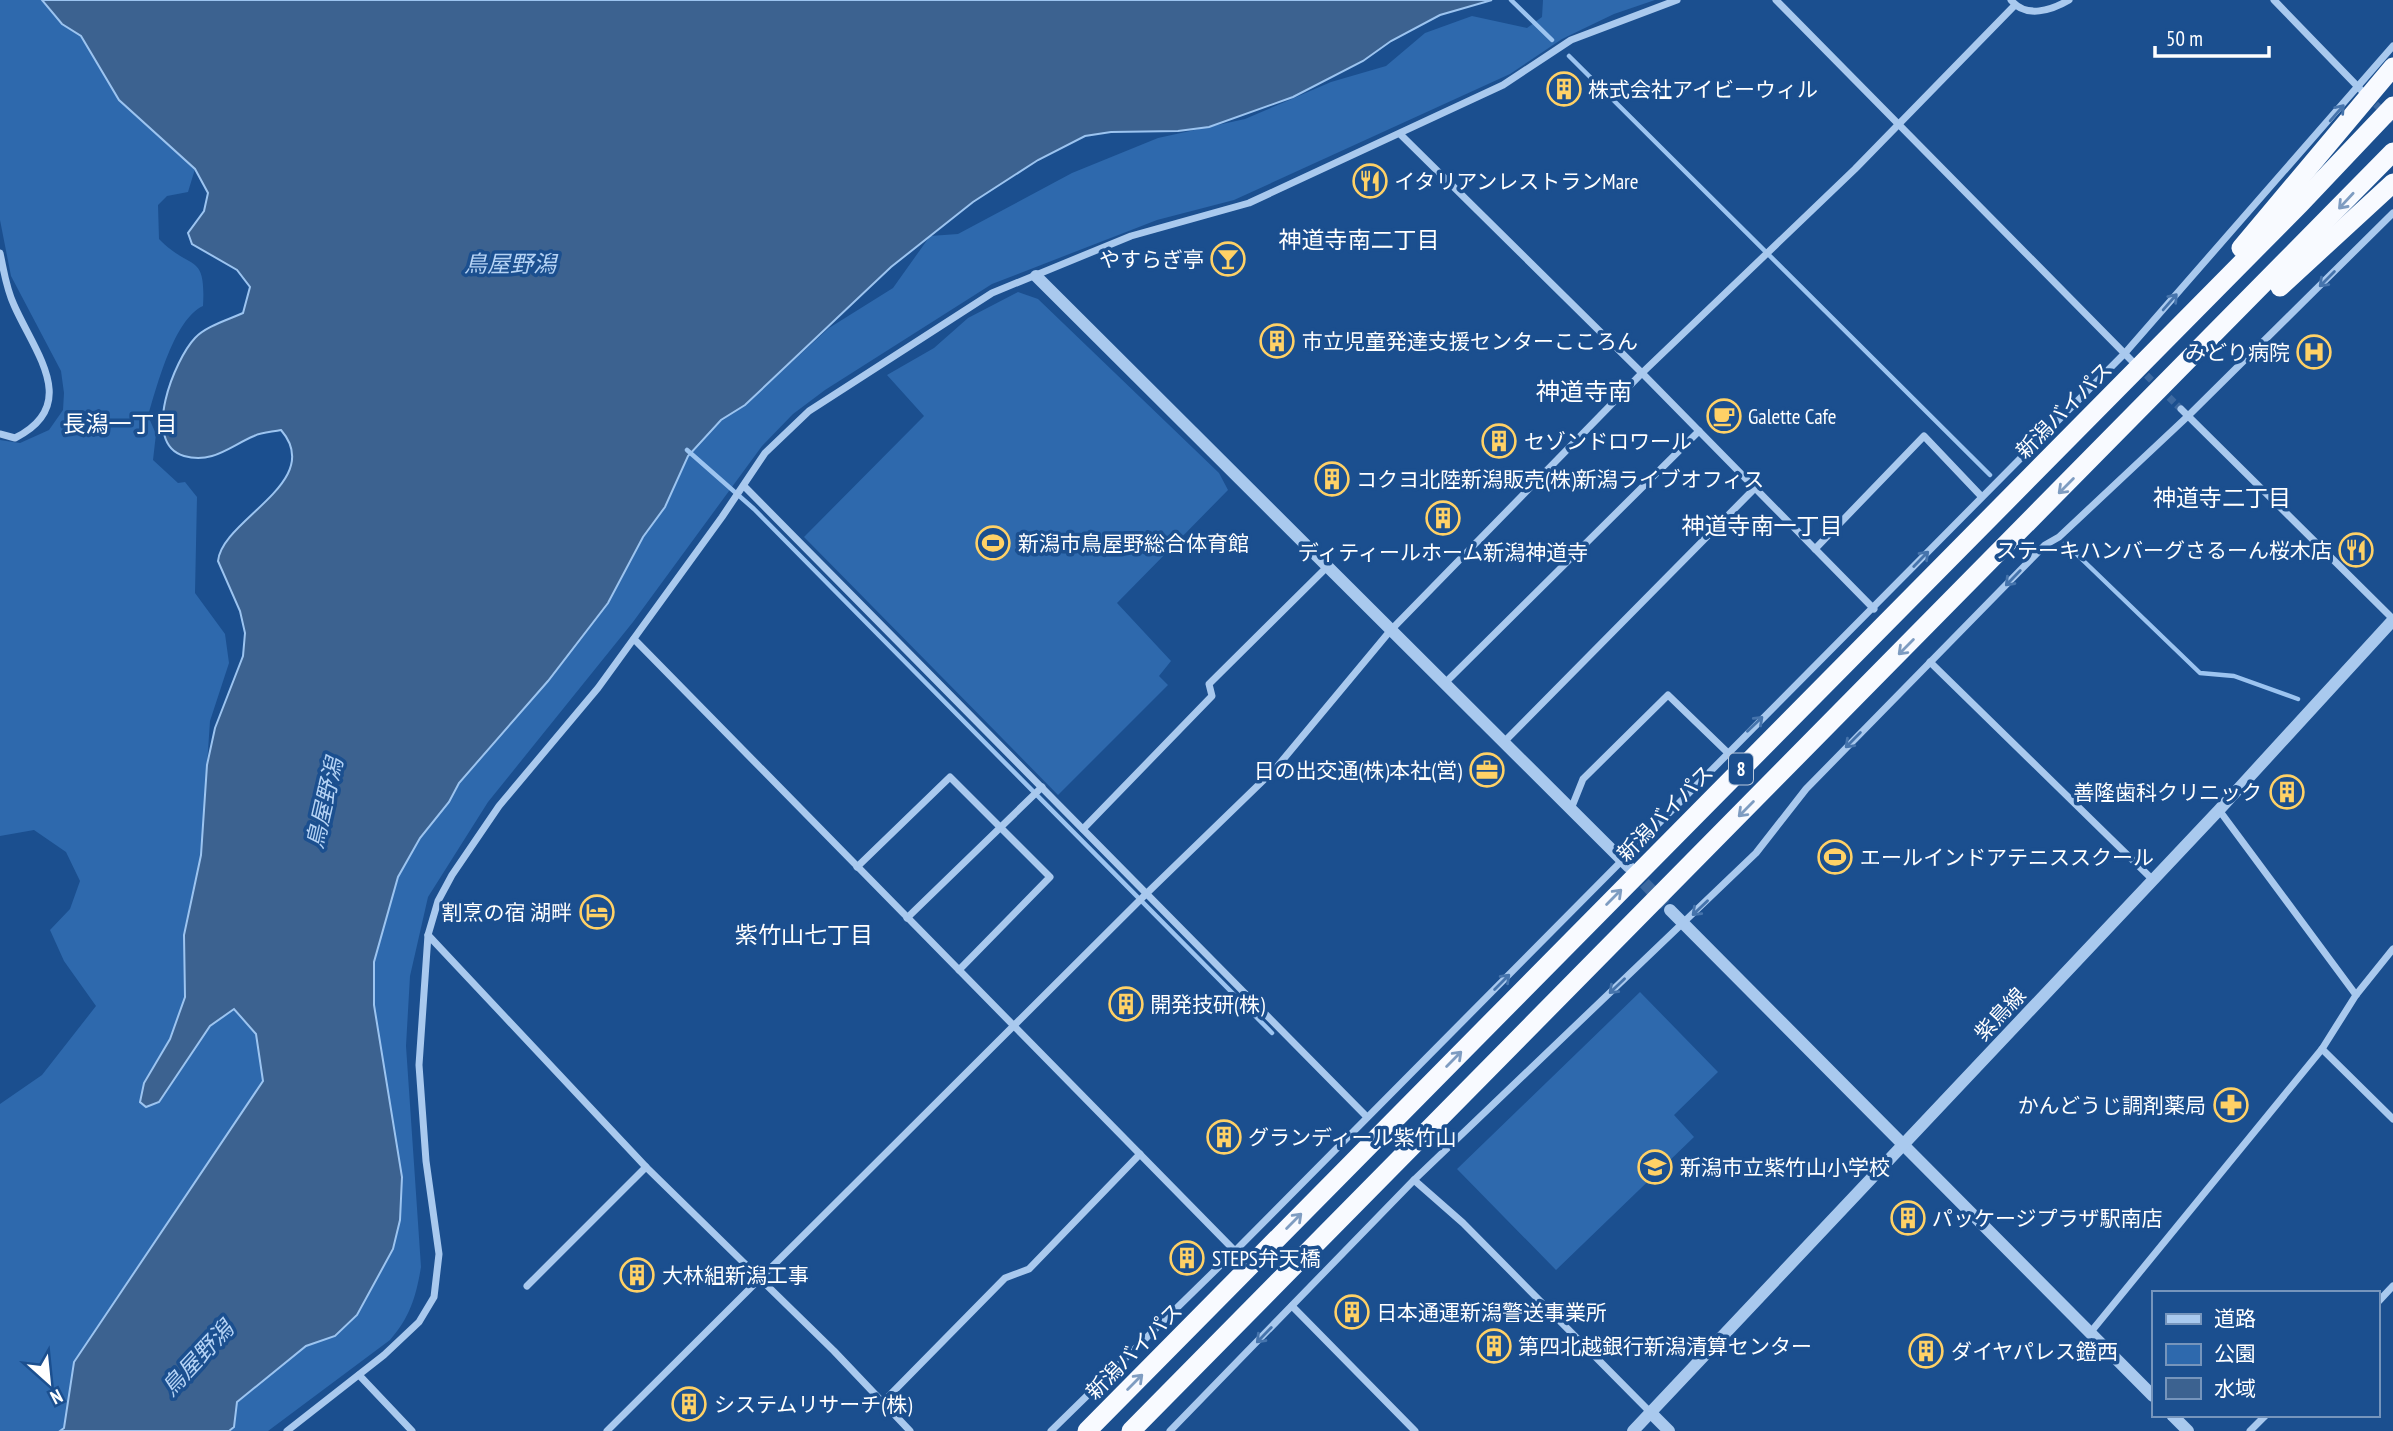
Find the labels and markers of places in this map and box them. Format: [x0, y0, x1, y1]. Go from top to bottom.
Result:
building icon: 株式会社アイビーウィル [1545, 70, 1583, 108]
place label: 株式会社アイビーウィル [1588, 76, 1818, 103]
restaurant icon: イタリアンレストランMare [1351, 162, 1389, 200]
place label: イタリアンレストランMare [1394, 168, 1639, 195]
bar icon: やすらぎ亭 [1209, 240, 1247, 278]
place label: やすらぎ亭 [1099, 246, 1204, 273]
building icon: 市立児童発達支援センターこころん [1258, 322, 1296, 360]
place label: 市立児童発達支援センターこころん [1302, 328, 1638, 355]
hospital icon: みどり病院 [2295, 333, 2333, 371]
place label: みどり病院 [2185, 339, 2290, 366]
cafe icon: Galette Cafe [1705, 397, 1743, 435]
place label: Galette Cafe [1748, 403, 1836, 430]
building icon: セゾンドロワール [1480, 422, 1518, 460]
place label: セゾンドロワール [1524, 428, 1692, 455]
building icon: コクヨ北陸新潟販売(株)新潟ライブオフィス [1313, 460, 1351, 498]
place label: コクヨ北陸新潟販売(株)新潟ライブオフィス [1356, 466, 1764, 493]
building icon: ディティールホーム新潟神道寺 [1424, 499, 1462, 537]
sports icon: 新潟市鳥屋野総合体育館 [974, 524, 1012, 562]
place label: 新潟市鳥屋野総合体育館 [1018, 530, 1249, 557]
restaurant icon: ステーキハンバーグさるーん桜木店 [2337, 531, 2375, 569]
place label: ステーキハンバーグさるーん桜木店 [1996, 537, 2332, 564]
place label: ディティールホーム新潟神道寺 [1298, 539, 1588, 566]
office icon: 日の出交通(株)本社(営) [1468, 751, 1506, 789]
place label: 日の出交通(株)本社(営) [1253, 757, 1462, 784]
building icon: 善隆歯科クリニック [2268, 773, 2306, 811]
place label: 善隆歯科クリニック [2073, 779, 2262, 806]
sports icon: エールインドアテニススクール [1816, 838, 1854, 876]
place label: エールインドアテニススクール [1860, 844, 2154, 871]
hotel icon: 割烹の宿 湖畔 [578, 893, 616, 931]
place label: 割烹の宿 湖畔 [442, 899, 572, 926]
building icon: 開発技研(株) [1107, 985, 1145, 1023]
place label: 開発技研(株) [1150, 991, 1265, 1018]
pharmacy icon: かんどうじ調剤薬局 [2212, 1086, 2250, 1124]
place label: かんどうじ調剤薬局 [2018, 1092, 2206, 1119]
building icon: グランディール紫竹山 [1205, 1118, 1243, 1156]
place label: グランディール紫竹山 [1248, 1124, 1457, 1151]
school or university icon: 新潟市立紫竹山小学校 [1636, 1148, 1674, 1186]
place label: 新潟市立紫竹山小学校 [1680, 1154, 1890, 1181]
building icon: パッケージプラザ駅南店 [1889, 1199, 1927, 1237]
place label: パッケージプラザ駅南店 [1932, 1205, 2163, 1232]
building icon: STEPS弁天橋 [1168, 1239, 1206, 1277]
place label: STEPS弁天橋 [1212, 1245, 1321, 1272]
building icon: 大林組新潟工事 [618, 1256, 656, 1294]
place label: 大林組新潟工事 [662, 1262, 809, 1289]
building icon: 日本通運新潟警送事業所 [1333, 1293, 1371, 1331]
place label: 日本通運新潟警送事業所 [1376, 1299, 1607, 1326]
building icon: 第四北越銀行新潟清算センター [1475, 1327, 1513, 1365]
building icon: ダイヤパレス鐙西 [1907, 1332, 1945, 1370]
place label: 第四北越銀行新潟清算センター [1518, 1333, 1812, 1360]
place label: ダイヤパレス鐙西 [1951, 1338, 2118, 1365]
building icon: システムリサーチ(株) [670, 1385, 708, 1423]
place label: システムリサーチ(株) [714, 1391, 912, 1418]

